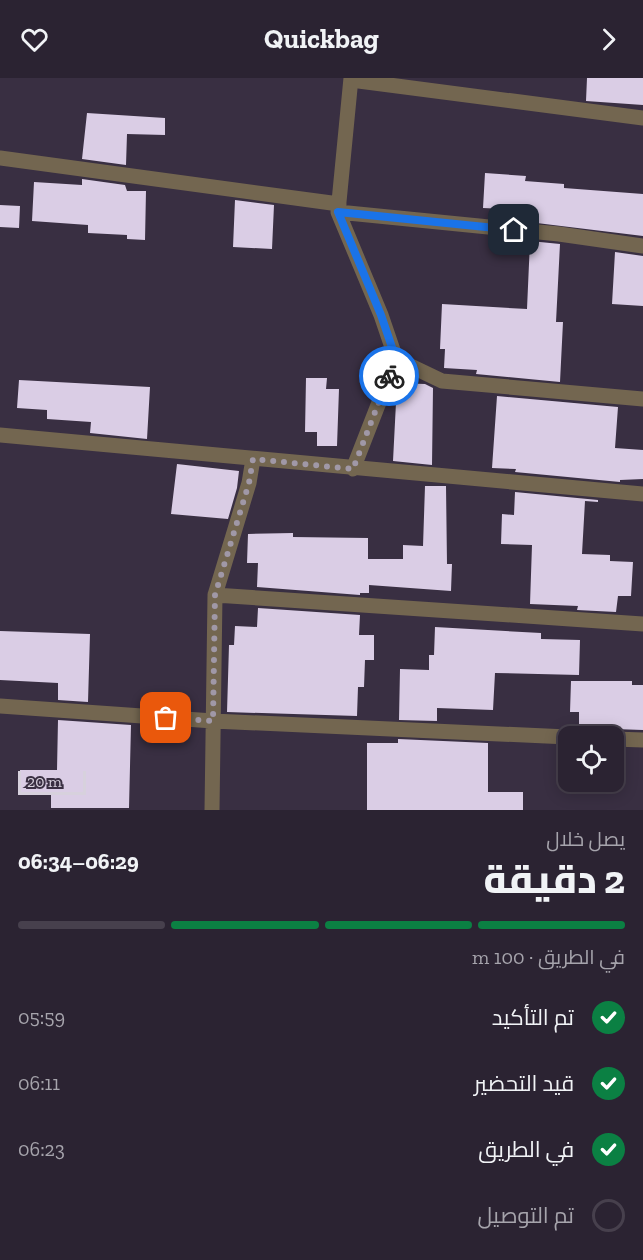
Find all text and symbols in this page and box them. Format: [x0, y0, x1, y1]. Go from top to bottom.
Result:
icon: heart [18, 23, 51, 56]
text: Quickbag [264, 23, 379, 55]
icon: forward [592, 23, 625, 56]
pin [488, 204, 539, 255]
icon: home [497, 213, 530, 246]
courier [359, 346, 419, 406]
icon: bike [373, 360, 406, 393]
pin [140, 692, 191, 743]
icon: bag [149, 701, 182, 734]
map controls [558, 726, 624, 792]
button: locate [558, 726, 624, 792]
scale bar [18, 768, 86, 796]
text: 20 m [27, 772, 62, 791]
text: يصل خلال [546, 827, 625, 851]
text: 06:29–06:34 [18, 848, 139, 875]
text: 2 دقيقة [483, 856, 625, 903]
text: في الطريق · 100 m [472, 945, 625, 969]
icon: check [592, 1001, 625, 1034]
text: تم التأكيد [492, 1004, 574, 1031]
text: 05:59 [18, 1005, 65, 1029]
icon: check [592, 1067, 625, 1100]
text: قيد التحضير [474, 1070, 574, 1097]
text: 06:11 [18, 1071, 60, 1095]
icon: check [592, 1133, 625, 1166]
text: في الطريق [478, 1136, 574, 1163]
text: 06:23 [18, 1137, 65, 1161]
text: تم التوصيل [478, 1202, 574, 1229]

